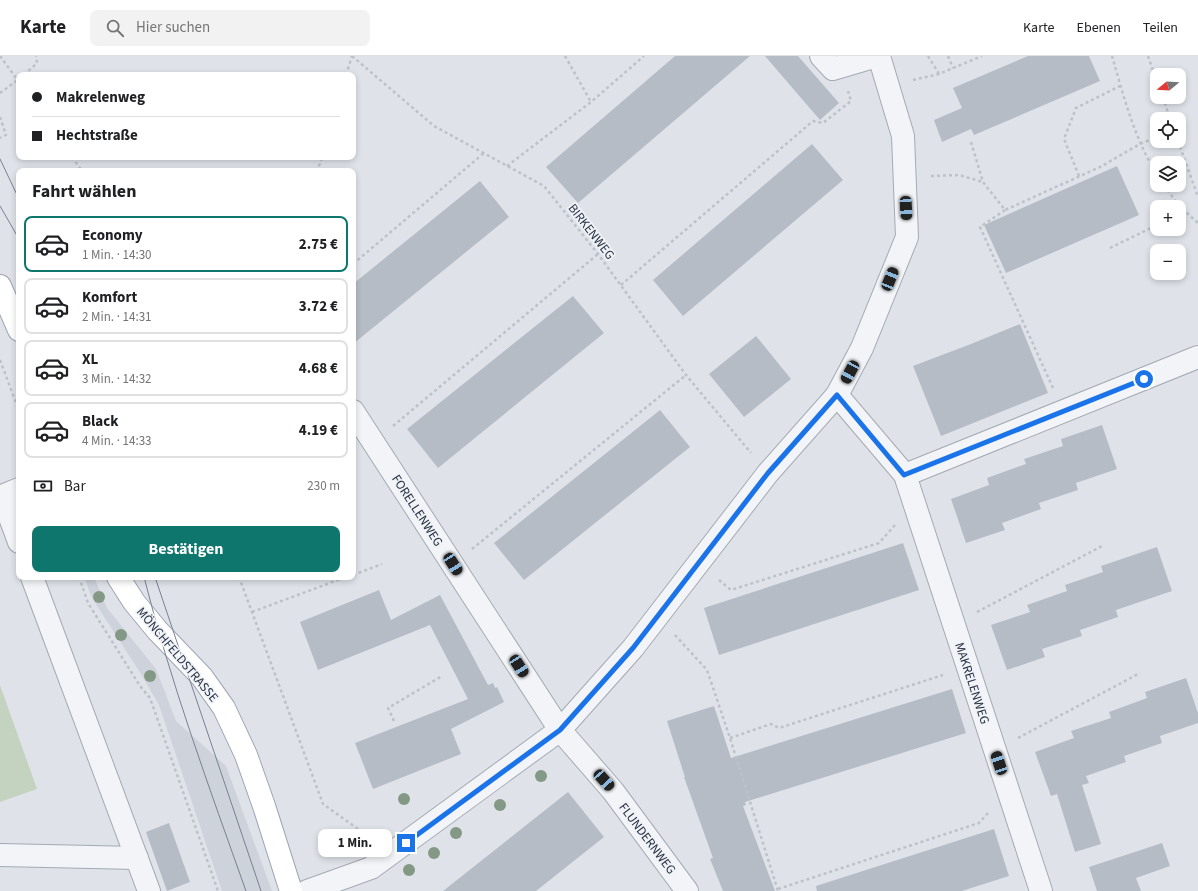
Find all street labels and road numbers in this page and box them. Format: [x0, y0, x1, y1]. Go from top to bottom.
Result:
street label: BIRKENWEG [564, 200, 619, 263]
street label: FORELLENWEG [387, 471, 447, 550]
street label: MÖNCHFELDSTRASSE [132, 603, 222, 706]
street label: MAKRELENWEG [950, 640, 994, 726]
street label: FLUNDERNWEG [614, 799, 680, 878]

